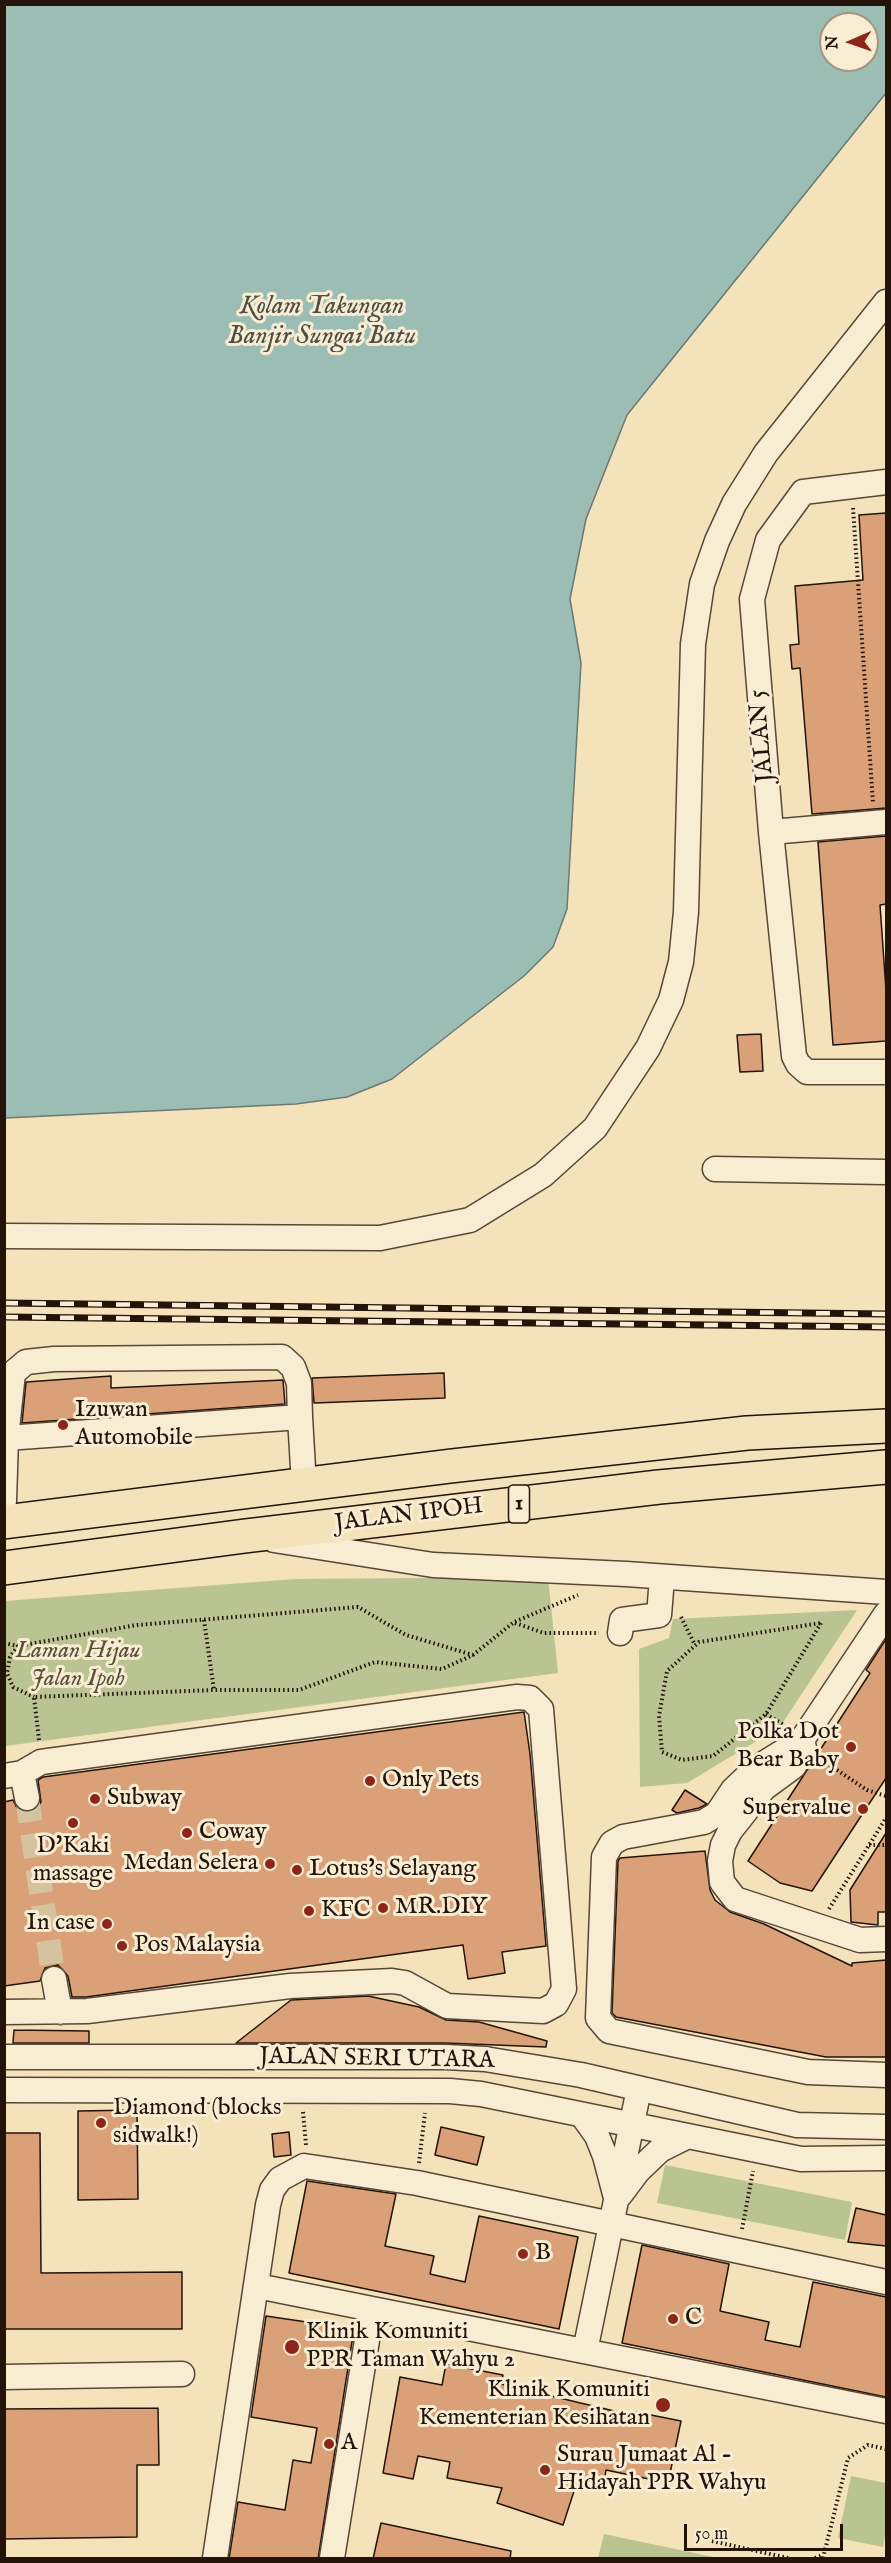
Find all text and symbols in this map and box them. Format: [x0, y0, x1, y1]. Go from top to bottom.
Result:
north arrow [819, 12, 879, 72]
text: N [823, 35, 843, 50]
water label: Kolam Takungan Banjir Sungai Batu [228, 292, 416, 354]
street label: JALAN 5 [745, 688, 781, 784]
place label: Izuwan Automobile [75, 1397, 193, 1453]
marker: Izuwan Automobile [56, 1418, 70, 1432]
road number: 1 [508, 1485, 530, 1523]
street label: JALAN IPOH [333, 1493, 485, 1539]
park label: Laman Hijau Jalan Ipoh [15, 1638, 141, 1694]
place label: Polka Dot Bear Baby [737, 1719, 839, 1775]
marker: Polka Dot Bear Baby [844, 1740, 858, 1754]
place label: Only Pets [382, 1767, 479, 1795]
marker: Only Pets [363, 1774, 377, 1788]
place label: Subway [107, 1785, 182, 1813]
marker: Subway [88, 1792, 102, 1806]
place label: Supervalue [743, 1795, 851, 1823]
marker: Supervalue [856, 1802, 870, 1816]
marker: D'Kaki massage [66, 1816, 80, 1830]
place label: Coway [199, 1819, 267, 1847]
marker: Coway [180, 1826, 194, 1840]
place label: D'Kaki massage [33, 1833, 113, 1889]
place label: Medan Selera [123, 1850, 258, 1878]
place label: Lotus's Selayang [309, 1856, 476, 1884]
marker: Medan Selera [263, 1857, 277, 1871]
marker: Lotus's Selayang [290, 1863, 304, 1877]
place label: MR.DIY [395, 1894, 487, 1922]
place label: KFC [321, 1897, 371, 1925]
marker: MR.DIY [376, 1901, 390, 1915]
marker: KFC [302, 1904, 316, 1918]
place label: In case [27, 1910, 95, 1938]
marker: In case [100, 1917, 114, 1931]
place label: Pos Malaysia [134, 1932, 261, 1960]
marker: Pos Malaysia [115, 1939, 129, 1953]
street label: JALAN SERI UTARA [259, 2044, 495, 2076]
place label: Diamond (blocks sidwalk!) [113, 2095, 281, 2151]
marker: Diamond (blocks sidwalk!) [94, 2116, 108, 2130]
place label: B [535, 2240, 551, 2268]
marker: B [516, 2247, 530, 2261]
place label: C [685, 2305, 702, 2333]
marker: C [666, 2312, 680, 2326]
place label: Klinik Komuniti PPR Taman Wahyu 2 [306, 2319, 515, 2375]
marker: Klinik Komuniti PPR Taman Wahyu 2 [283, 2338, 301, 2356]
place label: Klinik Komuniti Kementerian Kesihatan [419, 2377, 650, 2433]
marker: Klinik Komuniti Kementerian Kesihatan [654, 2396, 672, 2414]
place label: A [341, 2430, 357, 2458]
marker: A [322, 2437, 336, 2451]
place label: Surau Jumaat Al - Hidayah PPR Wahyu [557, 2442, 766, 2498]
marker: Surau Jumaat Al - Hidayah PPR Wahyu [538, 2463, 552, 2477]
scale bar [687, 2512, 846, 2550]
text: 50 m [695, 2523, 728, 2546]

